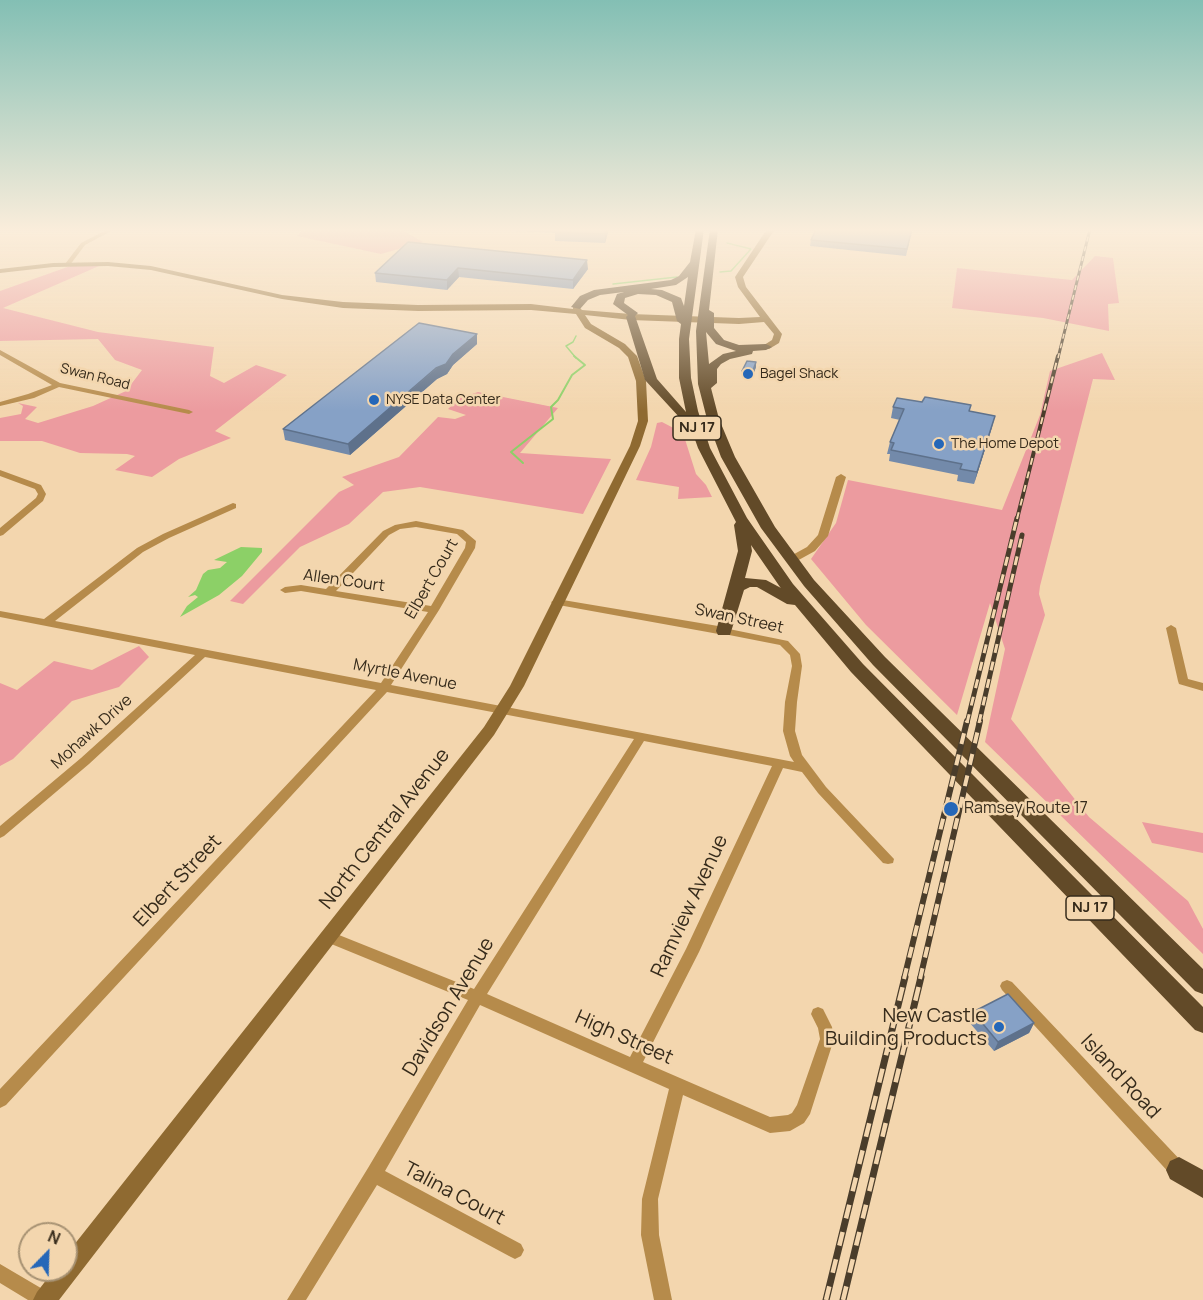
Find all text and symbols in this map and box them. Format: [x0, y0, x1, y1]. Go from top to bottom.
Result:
street label: Swan Road [59, 360, 131, 394]
place label: Bagel Shack [760, 366, 838, 382]
marker: Bagel Shack [741, 367, 755, 381]
place label: NYSE Data Center [386, 392, 501, 408]
marker: NYSE Data Center [367, 393, 381, 407]
road number: NJ 17 [673, 416, 721, 440]
place label: The Home Depot [951, 436, 1059, 452]
marker: The Home Depot [932, 437, 946, 451]
street label: Elbert Court [401, 535, 463, 623]
street label: Allen Court [302, 566, 386, 596]
street label: Swan Street [693, 600, 785, 638]
street label: Myrtle Avenue [352, 656, 458, 694]
street label: Mohawk Drive [48, 691, 136, 773]
street label: North Central Avenue [315, 744, 455, 914]
place label: Ramsey Route 17 [964, 799, 1088, 819]
marker: Ramsey Route 17 [942, 800, 960, 818]
street label: Elbert Street [129, 830, 227, 932]
street label: Ramview Avenue [646, 831, 734, 981]
road number: NJ 17 [1066, 896, 1114, 920]
street label: Davidson Avenue [398, 933, 500, 1081]
place label: New Castle Building Products [825, 1004, 987, 1051]
street label: High Street [571, 1006, 677, 1070]
marker: New Castle Building Products [992, 1020, 1006, 1034]
street label: Island Road [1075, 1030, 1165, 1124]
street label: Talina Court [399, 1157, 509, 1231]
north arrow [18, 1222, 78, 1282]
text: N [45, 1225, 64, 1250]

